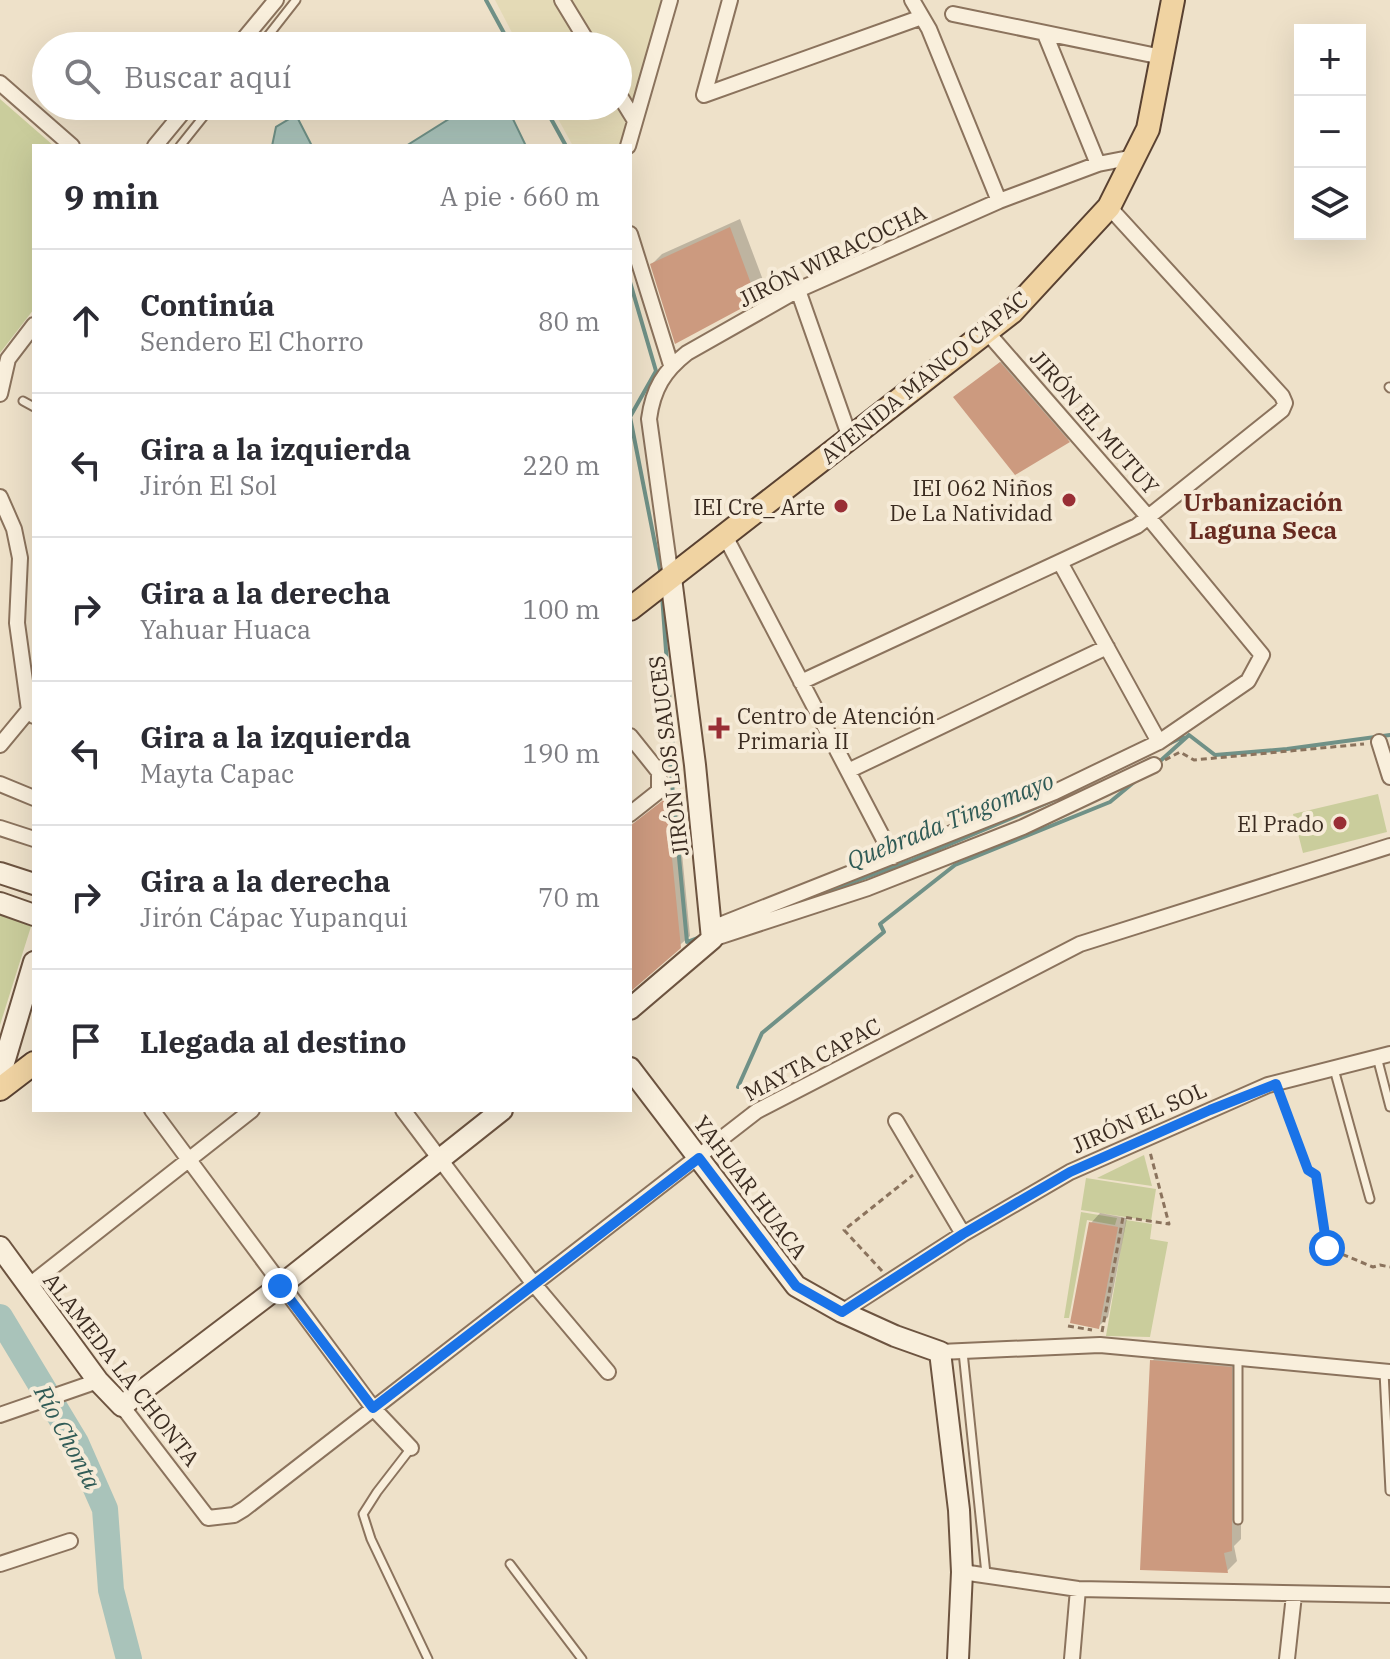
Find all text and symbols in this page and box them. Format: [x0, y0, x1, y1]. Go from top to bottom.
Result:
map controls [1294, 24, 1366, 240]
button: + [1294, 24, 1366, 96]
search box [32, 32, 632, 120]
icon: search [60, 54, 104, 98]
text: Buscar aquí [124, 57, 291, 96]
button: − [1294, 96, 1366, 168]
button: layers [1294, 168, 1366, 240]
text: 9 min [64, 174, 159, 218]
text: A pie · 660 m [440, 179, 600, 213]
street label: JIRÓN WIRACOCHA [733, 197, 931, 313]
street label: AVENIDA MANCO CAPAC [814, 284, 1034, 470]
text: Continúa [140, 285, 275, 324]
icon: ahead [64, 299, 108, 343]
text: 80 m [538, 304, 600, 338]
text: Sendero El Chorro [140, 324, 364, 358]
street label: JIRÓN EL MUTUY [1024, 344, 1166, 500]
text: Gira a la izquierda [140, 429, 411, 468]
icon: left [64, 443, 108, 487]
text: 220 m [522, 448, 600, 482]
text: Jirón El Sol [140, 468, 277, 502]
place label: IEI 062 Niños De La Natividad [889, 473, 1053, 527]
district label: Urbanización Laguna Seca [1183, 486, 1343, 546]
marker: IEI 062 Niños De La Natividad [1060, 491, 1078, 509]
place label: IEI Cre_ Arte [694, 492, 825, 521]
marker: IEI Cre_ Arte [832, 497, 850, 515]
text: Gira a la derecha [140, 573, 391, 612]
icon: right [64, 587, 108, 631]
text: 100 m [522, 592, 600, 626]
text: Yahuar Huaca [140, 612, 311, 646]
street label: JIRÓN LOS SAUCES [641, 654, 695, 858]
place label: Centro de Atención Primaria II [737, 701, 935, 755]
text: Gira a la izquierda [140, 717, 411, 756]
marker: Centro de Atención Primaria II [708, 717, 730, 739]
icon: left [64, 731, 108, 775]
text: 190 m [522, 736, 600, 770]
text: Mayta Capac [140, 756, 295, 790]
water label: Quebrada Tingomayo [842, 764, 1059, 876]
place label: El Prado [1237, 809, 1324, 838]
marker: El Prado [1331, 814, 1349, 832]
text: Gira a la derecha [140, 861, 391, 900]
icon: right [64, 875, 108, 919]
text: 70 m [538, 880, 600, 914]
text: Jirón Cápac Yupanqui [140, 900, 408, 934]
street label: MAYTA CAPAC [738, 1011, 886, 1107]
icon: arrive [64, 1019, 108, 1063]
text: Llegada al destino [140, 1022, 406, 1061]
street label: JIRÓN EL SOL [1067, 1074, 1211, 1160]
street label: YAHUAR HUACA [688, 1109, 814, 1265]
route start [1309, 1230, 1345, 1266]
street label: ALAMEDA LA CHONTA [37, 1266, 207, 1472]
route end [262, 1268, 298, 1304]
water label: Río Chonta [27, 1378, 109, 1495]

